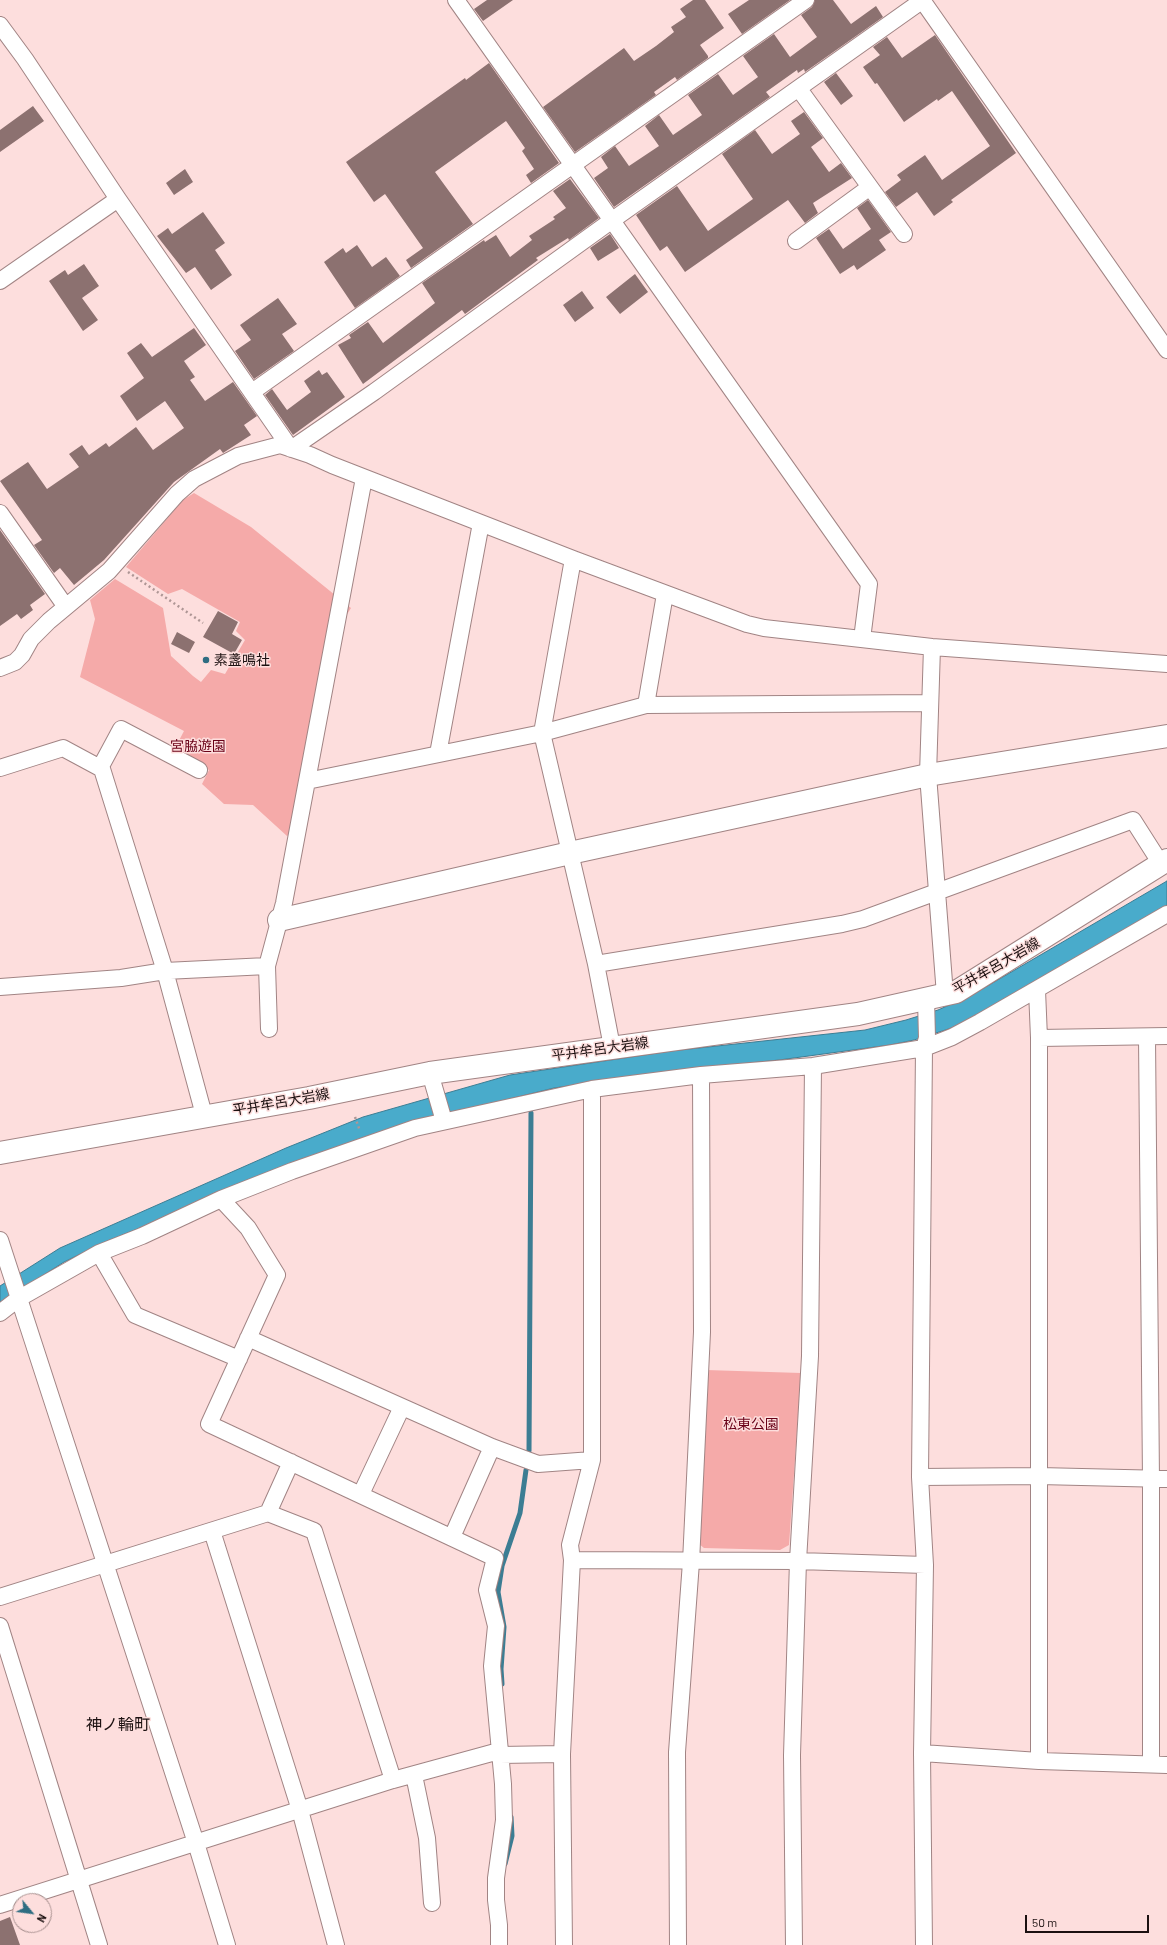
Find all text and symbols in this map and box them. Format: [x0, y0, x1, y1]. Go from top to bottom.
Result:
place label: 素盞鳴社 [214, 652, 270, 668]
marker: 素盞鳴社 [201, 655, 211, 665]
park label: 宮脇遊園 [170, 738, 226, 754]
street label: 平井牟呂大岩線 [949, 934, 1043, 998]
street label: 平井牟呂大岩線 [550, 1034, 650, 1064]
street label: 平井牟呂大岩線 [231, 1085, 331, 1119]
park label: 松東公園 [723, 1416, 779, 1432]
district label: 神ノ輪町 [86, 1715, 150, 1735]
north arrow [12, 1893, 52, 1933]
scale bar [1027, 1907, 1151, 1933]
text: N [35, 1912, 50, 1925]
text: 50 m [1032, 1915, 1057, 1929]

